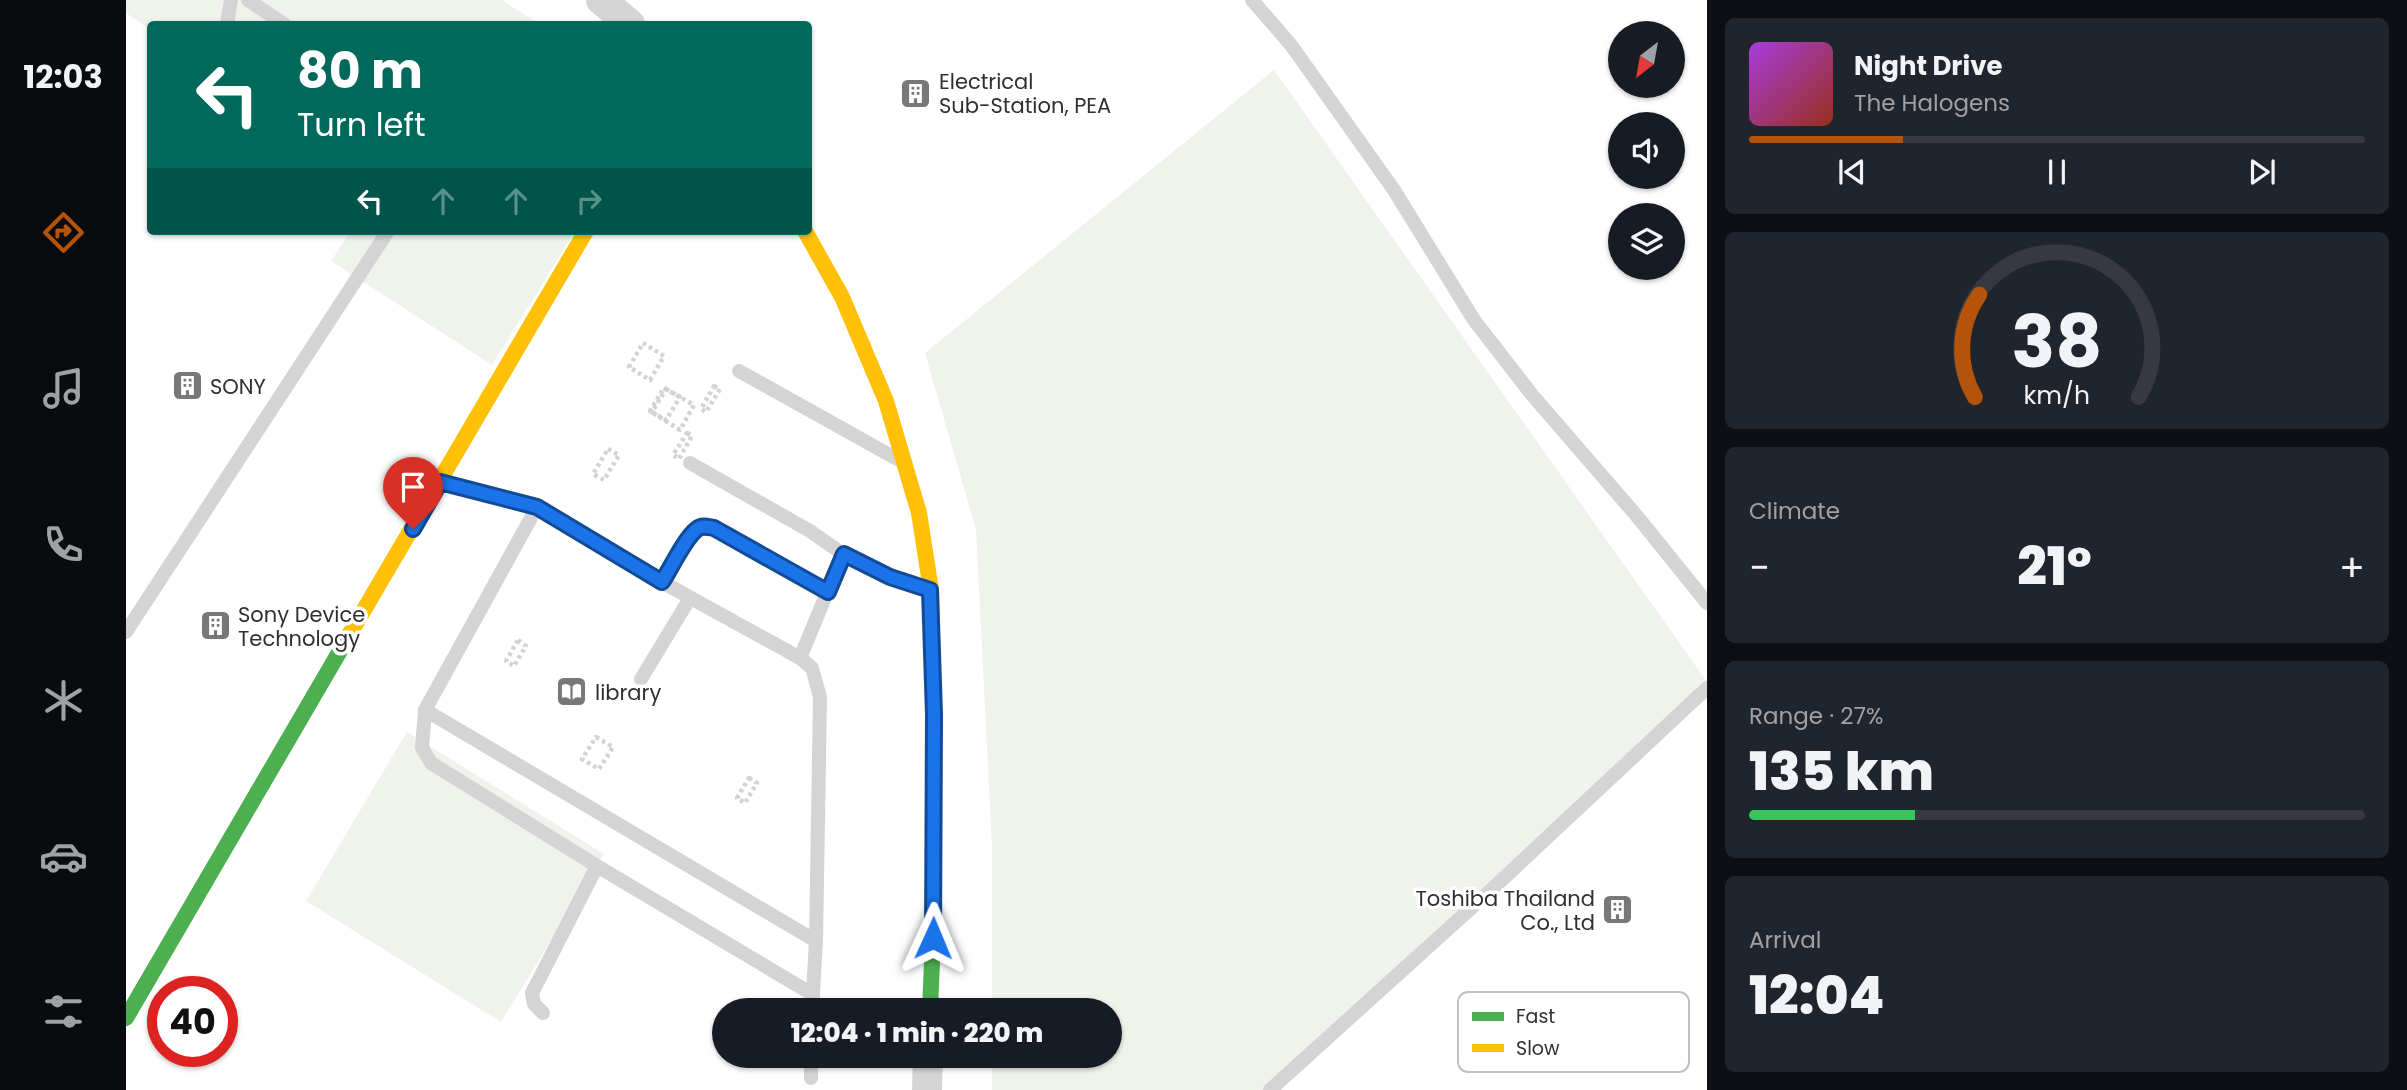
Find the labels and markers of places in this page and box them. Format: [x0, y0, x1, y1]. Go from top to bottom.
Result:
place label: Electrical Sub-Station, PEA [939, 67, 1111, 120]
building icon: Electrical Sub-Station, PEA [899, 76, 933, 110]
building icon: SONY [170, 369, 204, 403]
place label: SONY [210, 372, 266, 401]
pin [383, 457, 443, 529]
place label: Sony Device Technology [238, 600, 365, 653]
building icon: Sony Device Technology [198, 609, 232, 643]
library icon: library [555, 675, 589, 709]
place label: library [595, 678, 661, 707]
place label: Toshiba Thailand Co., Ltd [1415, 884, 1595, 937]
building icon: Toshiba Thailand Co., Ltd [1601, 893, 1635, 927]

